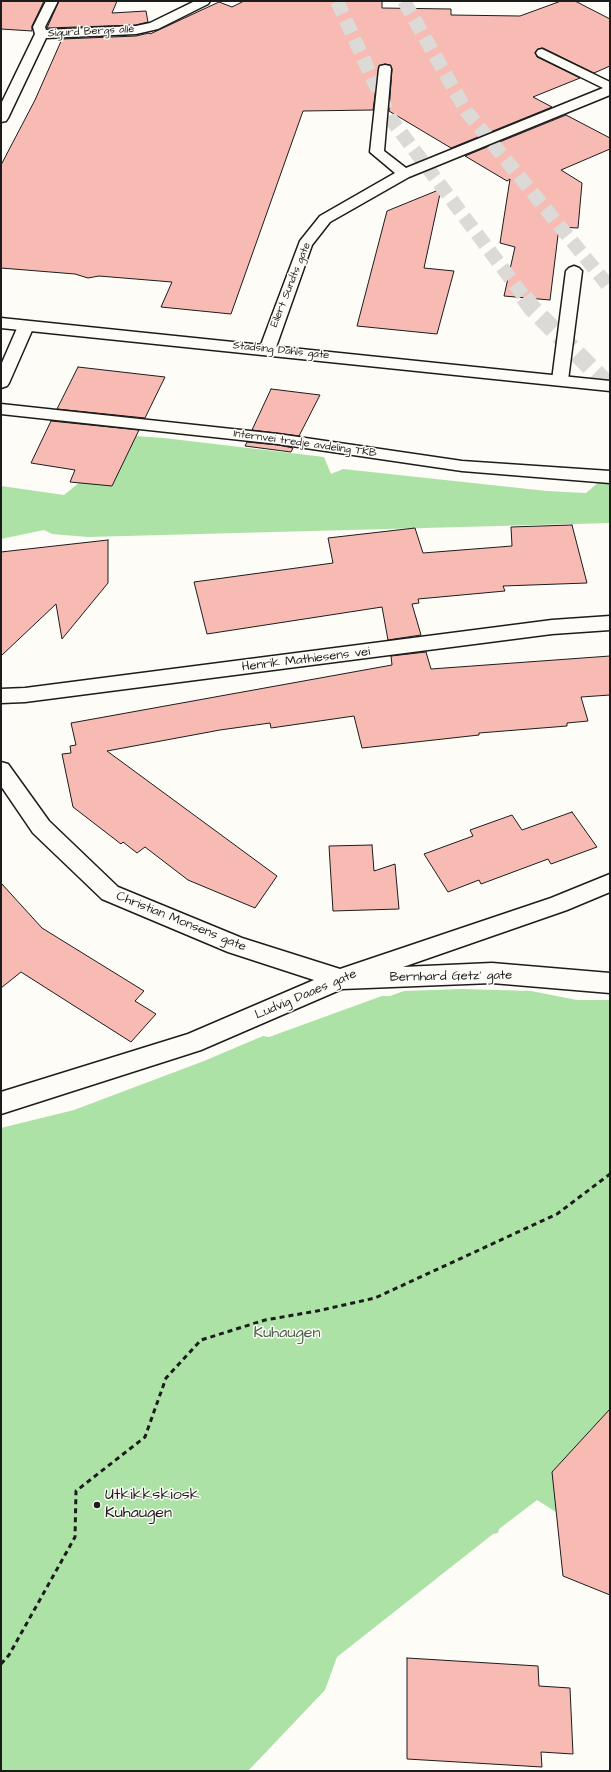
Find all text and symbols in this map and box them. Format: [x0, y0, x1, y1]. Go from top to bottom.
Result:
street label: Sigurd Bergs allé [47, 23, 135, 41]
street label: Eilert Sundts gate [268, 241, 314, 329]
street label: Stadsing Dahls gate [232, 339, 330, 363]
street label: Internvei tredje avdeling TKB [233, 427, 377, 461]
street label: Henrik Mathiesens vei [241, 644, 371, 676]
street label: Christian Monsens gate [114, 889, 248, 955]
street label: Ludvig Daaes gate [253, 967, 359, 1023]
street label: Bernhard Getz' gate [390, 968, 512, 986]
park label: Kuhaugen [254, 1324, 320, 1344]
place label: Utkikkskiosk Kuhaugen [105, 1486, 200, 1524]
marker: Utkikkskiosk Kuhaugen [92, 1500, 102, 1510]

